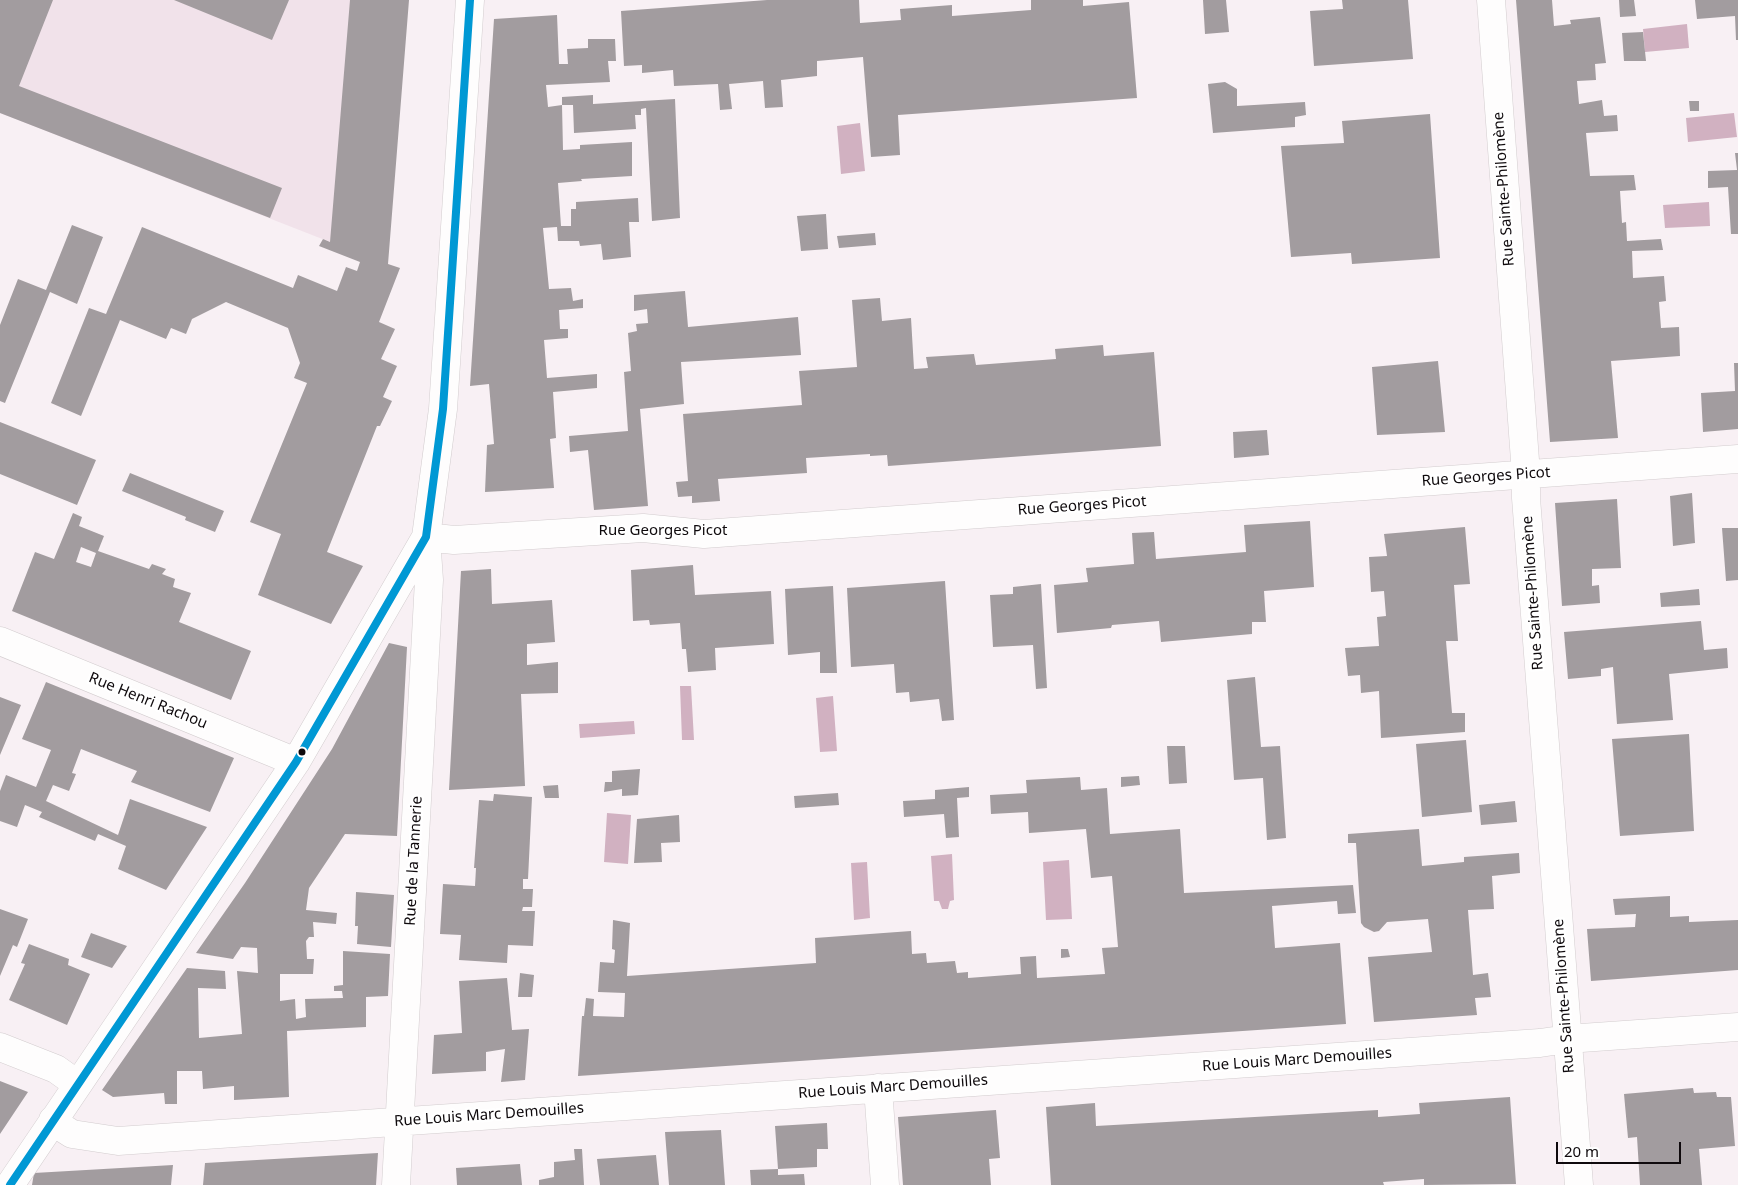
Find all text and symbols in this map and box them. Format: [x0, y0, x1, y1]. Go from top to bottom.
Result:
street label: Rue Sainte-Philomène [1490, 111, 1518, 267]
street label: Rue Georges Picot [1421, 464, 1551, 490]
street label: Rue Georges Picot [1017, 493, 1147, 519]
street label: Rue Sainte-Philomène [1519, 515, 1547, 671]
street label: Rue Georges Picot [599, 522, 727, 540]
street label: Rue Henri Rachou [86, 669, 210, 733]
unlabelled marker [297, 747, 307, 757]
street label: Rue de la Tannerie [402, 796, 426, 926]
street label: Rue Sainte-Philomène [1550, 918, 1578, 1074]
street label: Rue Louis Marc Demouilles [1202, 1044, 1392, 1076]
street label: Rue Louis Marc Demouilles [798, 1071, 988, 1103]
street label: Rue Louis Marc Demouilles [394, 1099, 584, 1131]
scale bar [1558, 1132, 1683, 1164]
text: 20 m [1564, 1141, 1599, 1161]

